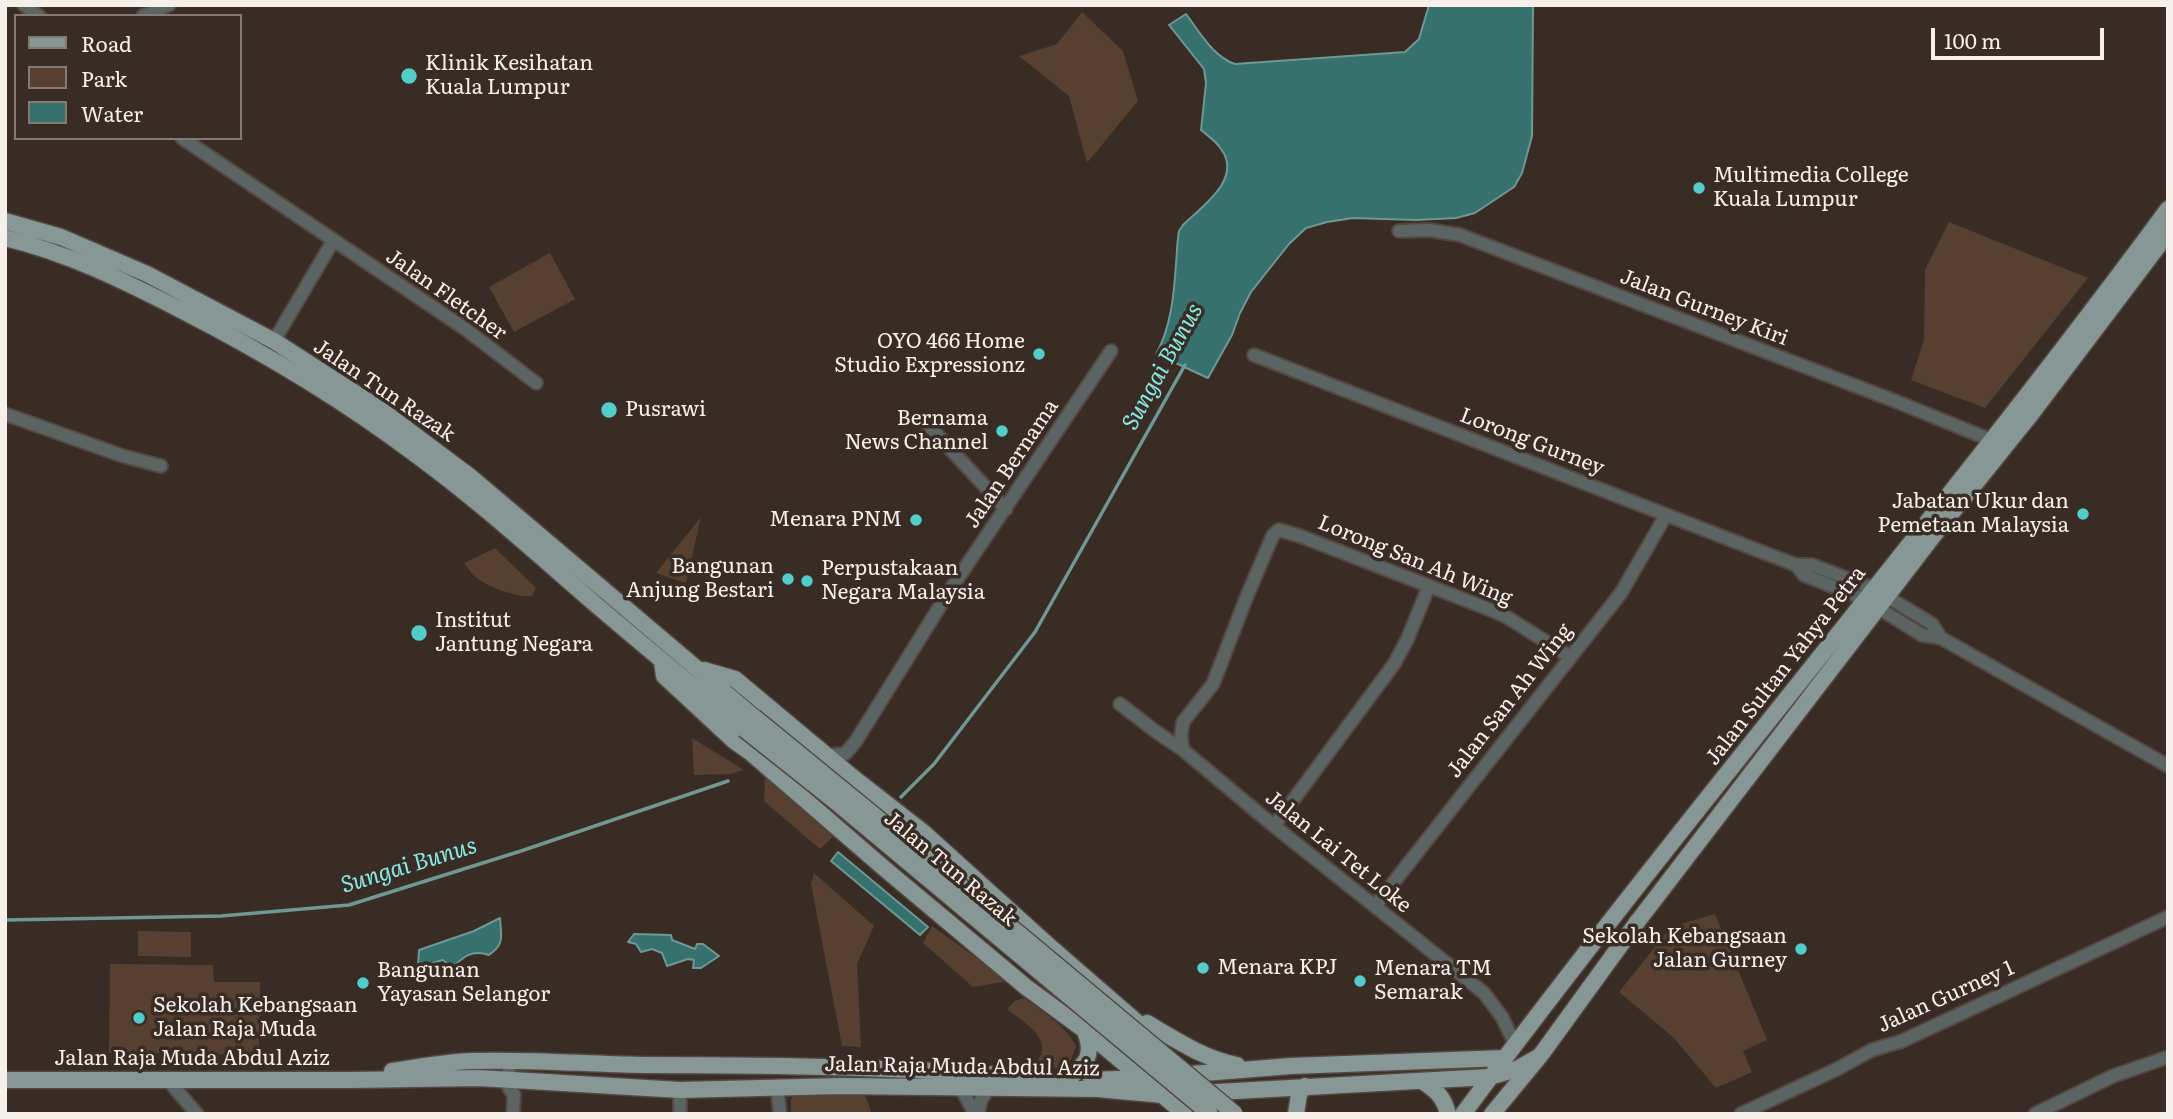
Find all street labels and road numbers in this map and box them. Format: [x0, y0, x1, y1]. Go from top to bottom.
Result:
street label: Jalan Fletcher [381, 244, 511, 346]
street label: Jalan Gurney Kiri [1616, 264, 1792, 352]
street label: Jalan Tun Razak [308, 334, 460, 448]
street label: Jalan Bernama [960, 395, 1064, 533]
street label: Lorong Gurney [1456, 403, 1608, 481]
street label: Lorong San Ah Wing [1314, 510, 1516, 612]
street label: Jalan Sultan Yahya Petra [1701, 562, 1871, 770]
street label: Jalan San Ah Wing [1442, 619, 1578, 783]
street label: Jalan Lai Tet Loke [1260, 785, 1416, 919]
street label: Jalan Tun Razak [879, 806, 1021, 932]
street label: Jalan Gurney 1 [1874, 956, 2018, 1038]
street label: Jalan Raja Muda Abdul Aziz [54, 1046, 330, 1072]
street label: Jalan Raja Muda Abdul Aziz [824, 1052, 1100, 1082]

